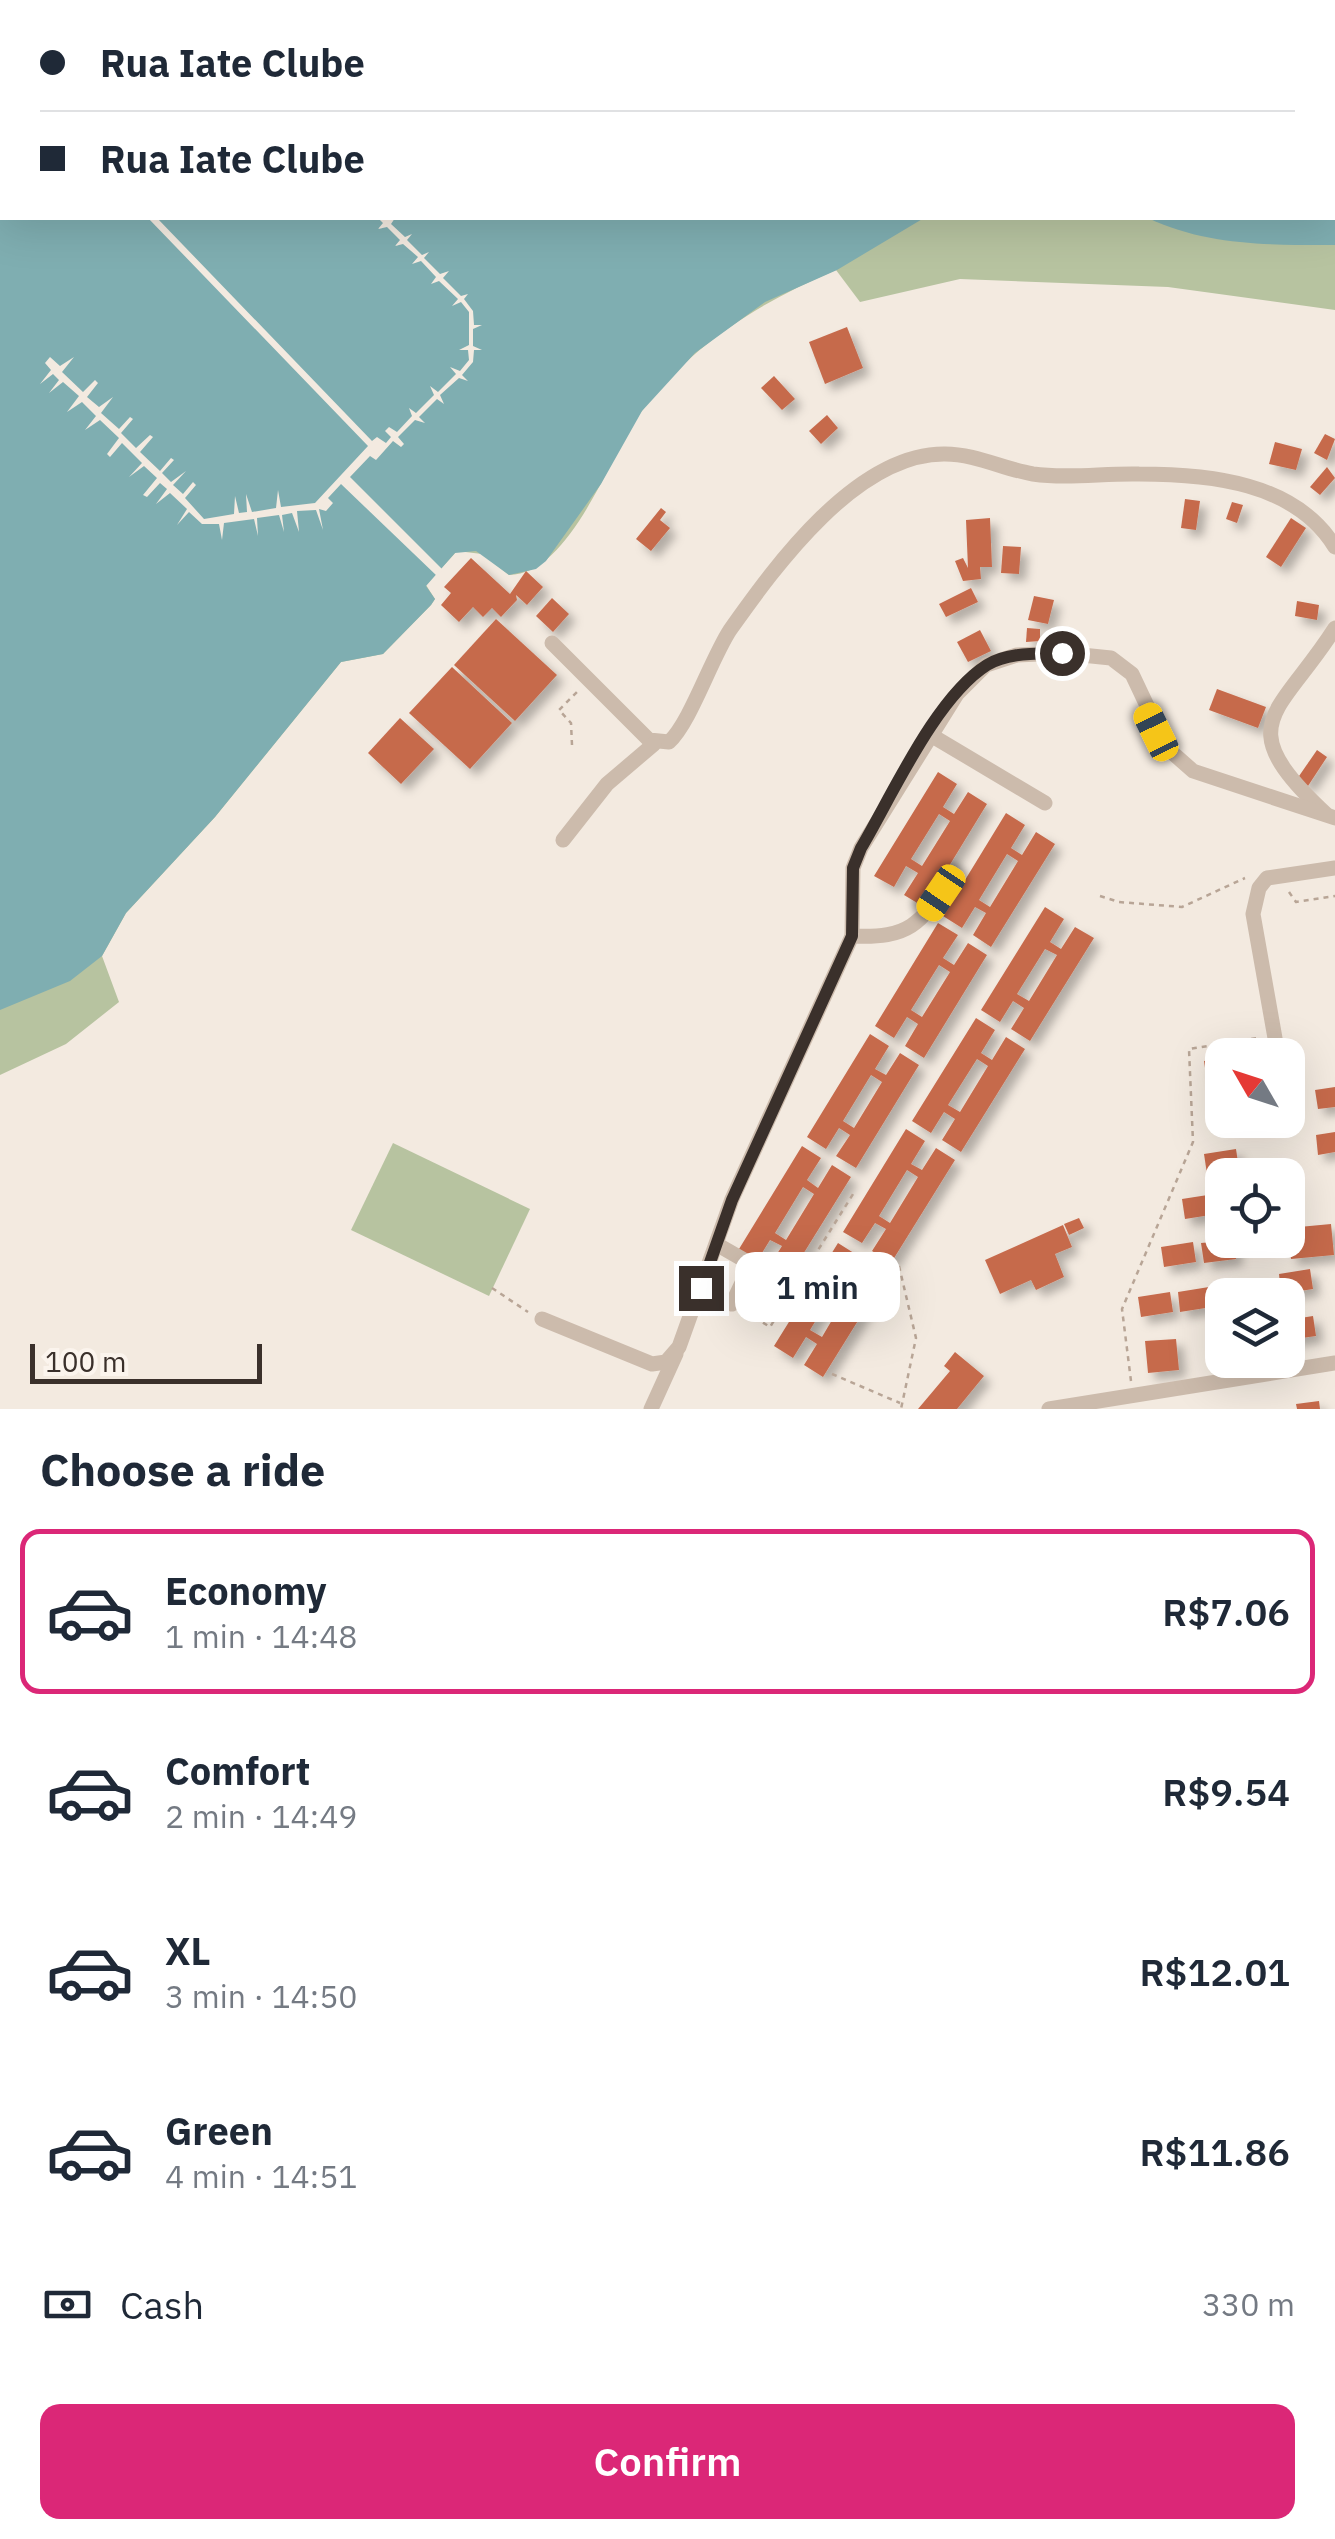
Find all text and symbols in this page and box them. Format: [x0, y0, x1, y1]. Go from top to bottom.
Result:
text: Rua Iate Clube [100, 38, 365, 87]
text: Rua Iate Clube [100, 134, 365, 183]
route start [1040, 631, 1085, 676]
car [1129, 698, 1183, 766]
car [912, 860, 970, 926]
north arrow [1205, 1038, 1305, 1138]
map controls [1205, 1038, 1305, 1378]
button: locate [1205, 1158, 1305, 1258]
callout: 1 min [736, 1253, 901, 1323]
route end [679, 1266, 724, 1311]
text: 1 min [776, 1266, 859, 1308]
button: layers [1205, 1278, 1305, 1378]
scale bar [30, 1339, 262, 1384]
text: 100 m [45, 1343, 126, 1380]
text: Choose a ride [40, 1440, 325, 1498]
text: Economy [165, 1566, 327, 1615]
icon: car [45, 1567, 135, 1657]
text: R$7.06 [1162, 1587, 1290, 1636]
text: 1 min · 14:48 [165, 1615, 358, 1657]
text: Comfort [165, 1746, 310, 1795]
icon: car [45, 1747, 135, 1837]
text: R$9.54 [1162, 1767, 1290, 1816]
text: 2 min · 14:49 [165, 1795, 358, 1837]
text: XL [165, 1926, 211, 1975]
icon: car [45, 1927, 135, 2017]
text: R$12.01 [1139, 1947, 1290, 1996]
text: 3 min · 14:50 [165, 1975, 358, 2017]
text: Green [165, 2106, 273, 2155]
icon: car [45, 2107, 135, 2197]
text: R$11.86 [1139, 2127, 1290, 2176]
text: 4 min · 14:51 [165, 2155, 358, 2197]
icon: cash [40, 2277, 95, 2332]
text: Cash [120, 2280, 204, 2329]
text: 330 m [1202, 2283, 1295, 2325]
button: Confirm [40, 2404, 1295, 2519]

